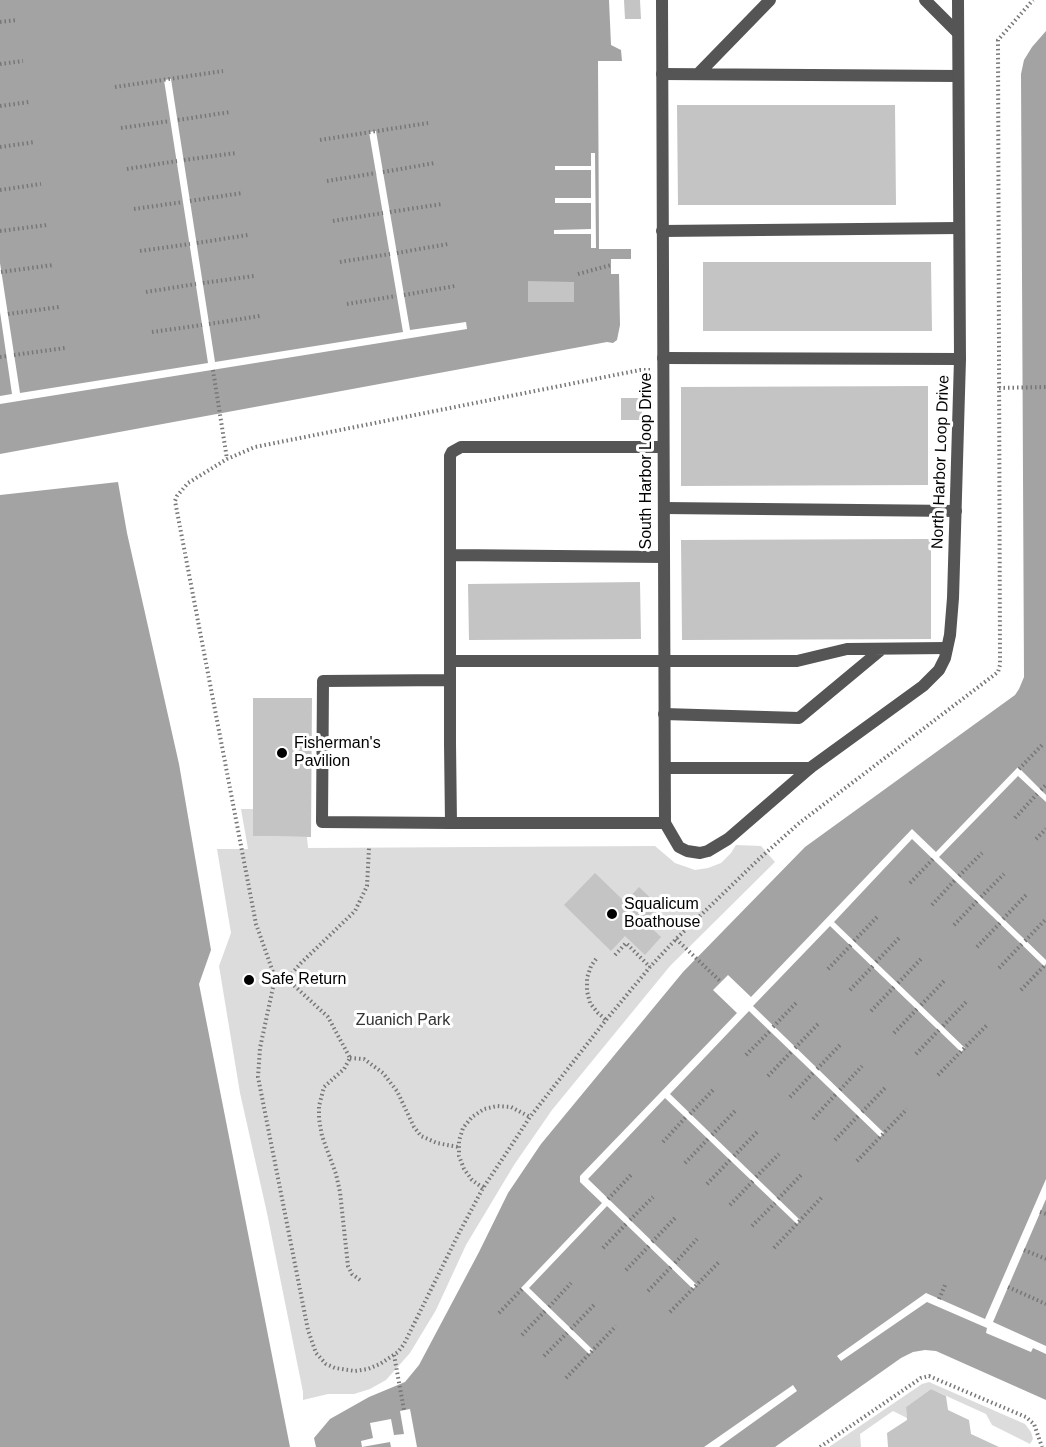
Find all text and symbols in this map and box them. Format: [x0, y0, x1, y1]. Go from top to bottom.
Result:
street label: South Harbor Loop Drive [637, 373, 657, 549]
street label: North Harbor Loop Drive [928, 375, 954, 549]
place label: Fisherman's Pavilion [294, 734, 381, 772]
marker: Fisherman's Pavilion [275, 746, 289, 760]
place label: Squalicum Boathouse [624, 895, 701, 933]
marker: Squalicum Boathouse [605, 907, 619, 921]
place label: Safe Return [261, 970, 346, 990]
marker: Safe Return [242, 973, 256, 987]
park label: Zuanich Park [356, 1011, 450, 1031]

